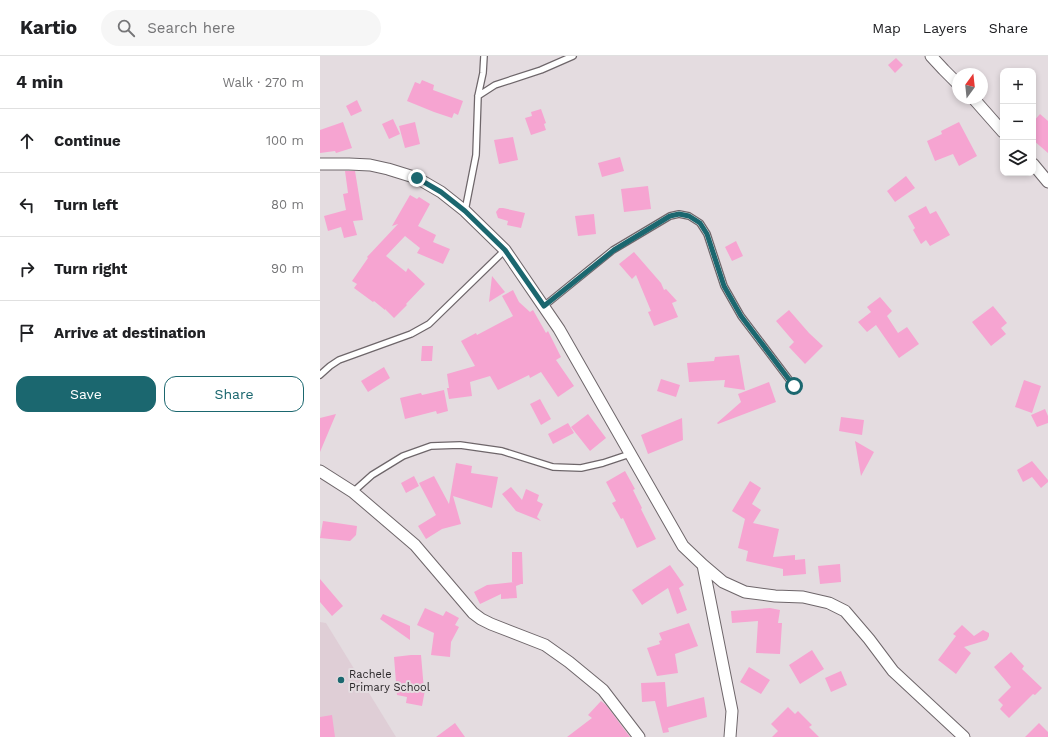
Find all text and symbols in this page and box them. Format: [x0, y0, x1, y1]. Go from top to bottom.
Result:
search box [101, 10, 381, 46]
text: Kartio [20, 16, 77, 39]
icon: search [115, 17, 137, 39]
text: Search here [147, 19, 235, 37]
text: Map [872, 20, 901, 36]
text: Layers [923, 20, 967, 36]
text: Share [989, 20, 1028, 36]
north arrow [952, 68, 988, 104]
map controls [1000, 68, 1036, 176]
button: + [1000, 68, 1036, 104]
text: 4 min [16, 72, 63, 92]
text: Walk · 270 m [223, 75, 304, 90]
button: − [1000, 104, 1036, 140]
icon: ahead [16, 130, 38, 152]
text: Continue [54, 132, 121, 150]
text: 100 m [266, 133, 304, 148]
button: layers [1000, 140, 1036, 176]
route end [408, 169, 426, 187]
icon: left [16, 194, 38, 216]
text: Turn left [54, 196, 118, 214]
text: 80 m [271, 197, 304, 212]
icon: right [16, 258, 38, 280]
text: Turn right [54, 260, 127, 278]
text: 90 m [271, 261, 304, 276]
icon: arrive [16, 322, 38, 344]
text: Arrive at destination [54, 324, 206, 342]
button: Save [16, 376, 156, 412]
button: Share [164, 376, 304, 412]
route start [785, 377, 803, 395]
place label: Rachele Primary School [349, 668, 431, 694]
marker: Rachele Primary School [336, 675, 346, 685]

